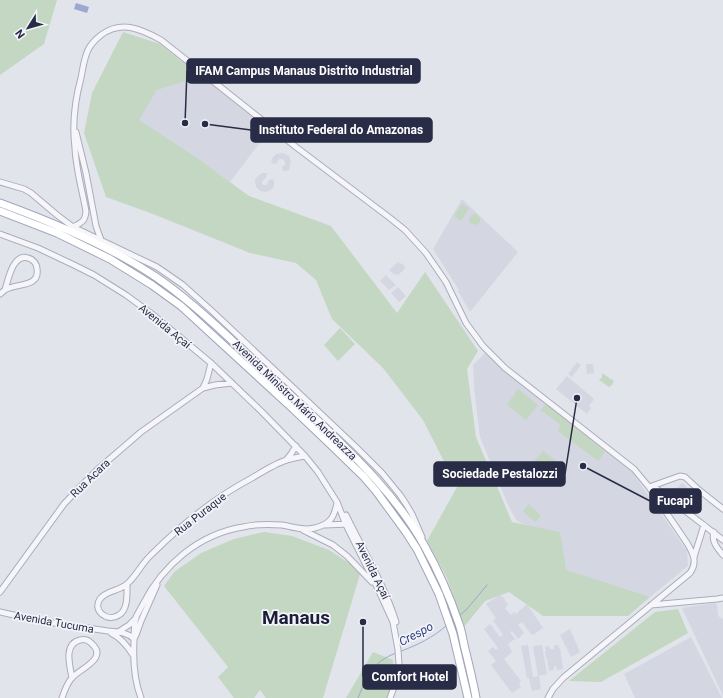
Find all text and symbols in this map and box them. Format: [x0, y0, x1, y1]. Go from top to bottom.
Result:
north arrow [8, 8, 48, 48]
text: N [13, 27, 28, 41]
callout: IFAM Campus Manaus Distrito Industrial [187, 59, 420, 83]
text: IFAM Campus Manaus Distrito Industrial [195, 64, 413, 78]
callout: Instituto Federal do Amazonas [251, 118, 432, 142]
text: Instituto Federal do Amazonas [259, 123, 423, 137]
street label: Avenida Açaí [136, 301, 194, 352]
street label: Avenida Ministro Mário Andreazza [230, 338, 359, 463]
street label: Rua Acara [68, 456, 113, 500]
callout: Sociedade Pestalozzi [434, 462, 565, 486]
text: Sociedade Pestalozzi [442, 467, 558, 481]
callout: Fucapi [650, 489, 701, 513]
street label: Rua Puraque [172, 490, 229, 539]
text: Fucapi [657, 494, 693, 508]
street label: Avenida Açaí [353, 539, 393, 603]
district label: Manaus [262, 606, 330, 629]
street label: Avenida Tucuma [13, 609, 95, 636]
water label: Crespo [396, 619, 436, 649]
callout: Comfort Hotel [363, 665, 456, 689]
text: Comfort Hotel [372, 670, 448, 684]

